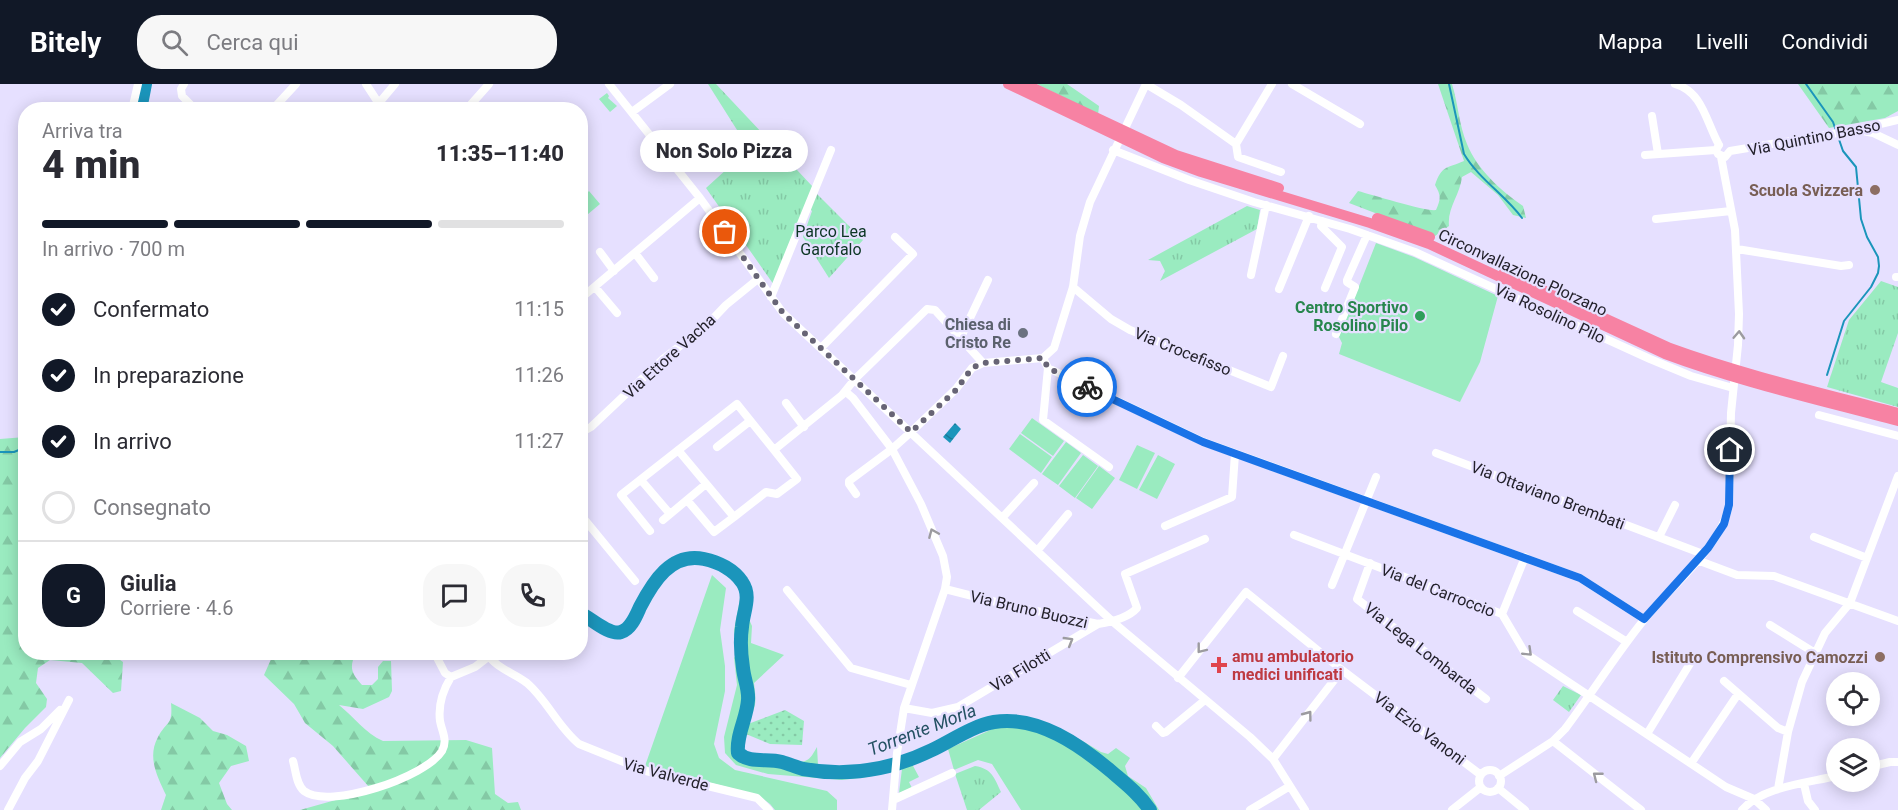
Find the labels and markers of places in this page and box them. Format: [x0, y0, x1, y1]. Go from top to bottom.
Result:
callout: Non Solo Pizza [641, 130, 809, 172]
place label: Scuola Svizzera [1749, 181, 1863, 200]
marker: Scuola Svizzera [1868, 183, 1882, 197]
pin [699, 206, 750, 257]
place label: Centro Sportivo Rosolino Pilo [1295, 298, 1408, 335]
marker: Centro Sportivo Rosolino Pilo [1413, 309, 1427, 323]
place label: Chiesa di Cristo Re [945, 315, 1011, 352]
marker: Chiesa di Cristo Re [1016, 326, 1030, 340]
pin [1704, 424, 1755, 475]
place label: amu ambulatorio medici unificati [1232, 647, 1354, 684]
place label: Istituto Comprensivo Camozzi [1651, 648, 1868, 667]
marker: Istituto Comprensivo Camozzi [1873, 650, 1887, 664]
marker: amu ambulatorio medici unificati [1210, 656, 1228, 674]

